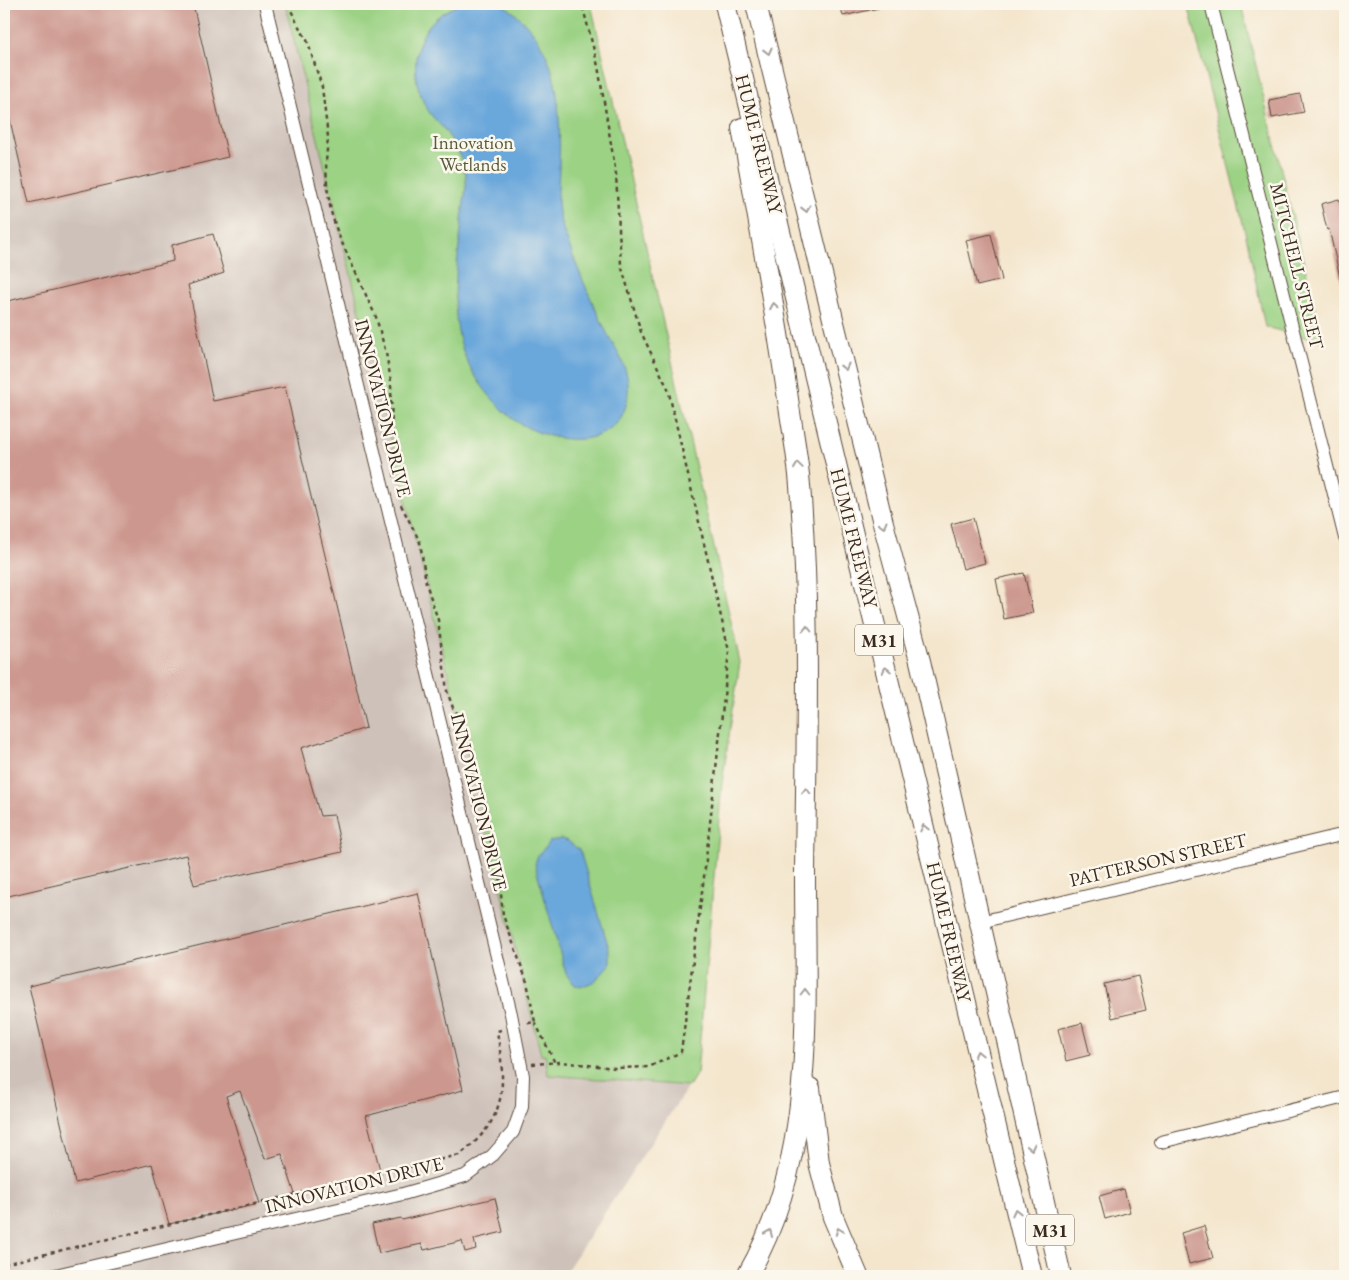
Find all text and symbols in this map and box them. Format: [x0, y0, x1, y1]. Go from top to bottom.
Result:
one-way arrow [762, 47, 773, 56]
street label: HUME FREEWAY [730, 71, 789, 218]
park label: Innovation Wetlands [432, 130, 514, 177]
street label: MITCHELL STREET [1264, 180, 1330, 352]
one-way arrow [800, 205, 811, 214]
one-way arrow [770, 301, 780, 310]
street label: INNOVATION DRIVE [349, 316, 417, 500]
one-way arrow [839, 362, 850, 371]
one-way arrow [793, 462, 803, 471]
street label: HUME FREEWAY [825, 465, 884, 612]
one-way arrow [878, 520, 888, 528]
one-way arrow [802, 624, 812, 632]
road number: M31 [855, 624, 903, 656]
one-way arrow [881, 665, 892, 674]
street label: INNOVATION DRIVE [445, 710, 513, 894]
one-way arrow [801, 787, 811, 794]
one-way arrow [919, 823, 930, 832]
street label: PATTERSON STREET [1067, 827, 1249, 893]
street label: HUME FREEWAY [921, 859, 978, 1006]
one-way arrow [800, 988, 810, 996]
one-way arrow [973, 1049, 984, 1058]
one-way arrow [1025, 1142, 1036, 1151]
street label: INNOVATION DRIVE [262, 1151, 446, 1219]
one-way arrow [1011, 1207, 1022, 1216]
road number: M31 [1026, 1214, 1074, 1246]
one-way arrow [835, 1228, 845, 1236]
one-way arrow [762, 1229, 773, 1238]

